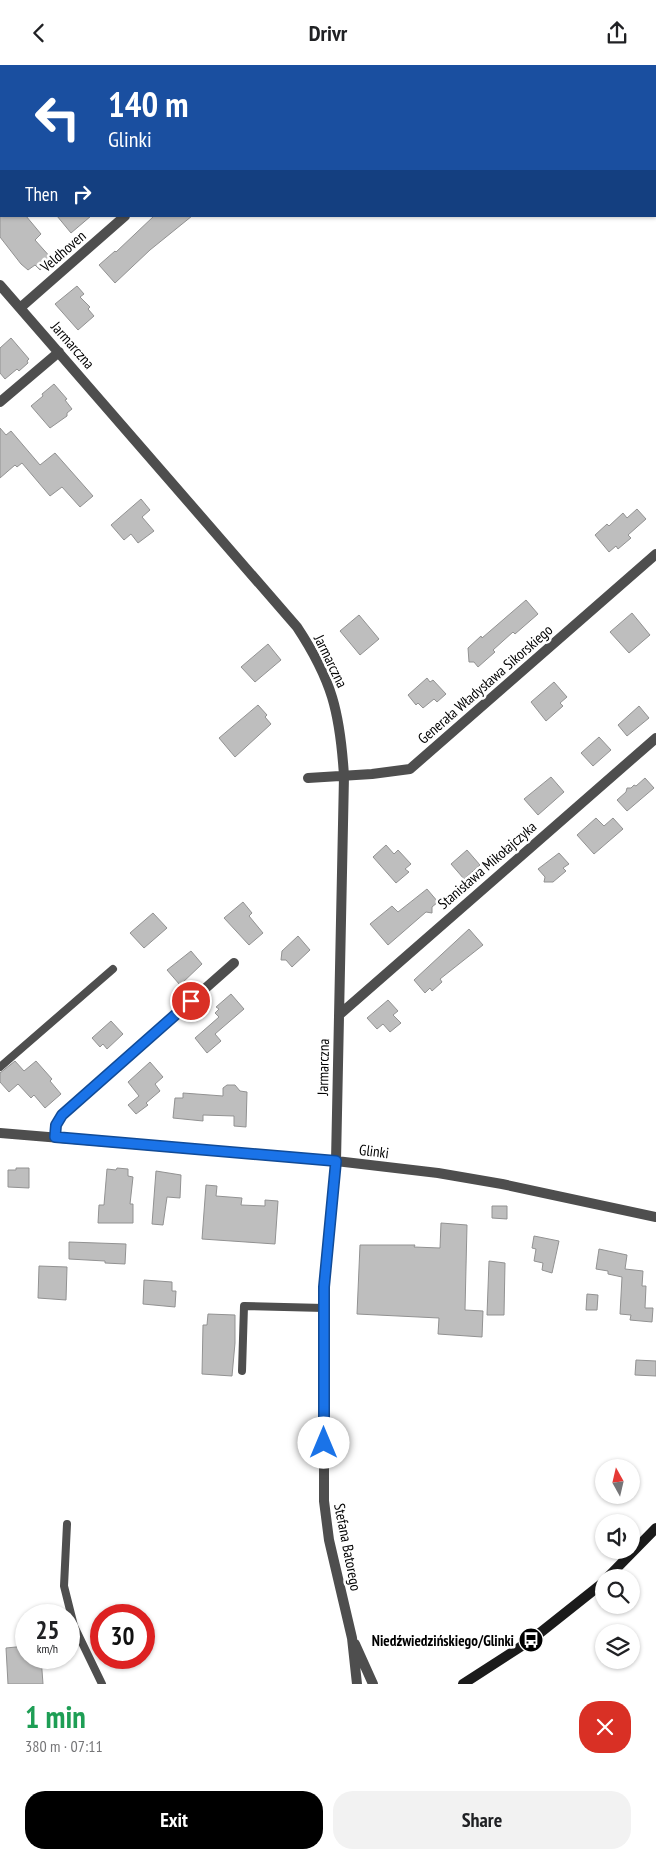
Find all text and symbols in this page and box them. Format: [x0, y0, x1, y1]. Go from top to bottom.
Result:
icon: back [25, 19, 53, 47]
text: Drivr [309, 19, 347, 47]
icon: share [603, 19, 631, 47]
text: 140 m [108, 81, 189, 127]
icon: left [25, 85, 90, 150]
text: Glinki [108, 125, 152, 153]
icon: right [68, 180, 96, 208]
text: Then [25, 182, 58, 206]
street label: Veldhoven [36, 226, 90, 277]
street label: Jarmarczna [47, 317, 99, 373]
street label: Generała Władysława Sikorskiego [414, 620, 556, 748]
street label: Jarmarczna [310, 630, 352, 691]
street label: Stanisława Mikołajczyka [434, 817, 540, 913]
pin [170, 980, 212, 1022]
icon: arrive [177, 987, 205, 1015]
street label: Jarmarczna [313, 1038, 333, 1097]
street label: Glinki [358, 1140, 390, 1162]
position arrow [297, 1416, 349, 1468]
north arrow [595, 1459, 640, 1504]
map controls [595, 1459, 640, 1669]
street label: Stefana Batorego [330, 1502, 366, 1592]
button: sound [595, 1514, 640, 1559]
button: search [595, 1569, 640, 1614]
speed limit sign: 30 [90, 1604, 155, 1669]
text: 25 [36, 1614, 59, 1646]
button: layers [595, 1624, 640, 1669]
bus stop icon: Niedźwiedzińskiego/Glinki [518, 1627, 544, 1653]
place label: Niedźwiedzińskiego/Glinki [372, 1631, 514, 1650]
text: km/h [37, 1641, 58, 1656]
text: 1 min [25, 1697, 86, 1736]
button: close [579, 1701, 631, 1753]
text: 380 m · 07:11 [25, 1736, 103, 1756]
button: Exit [25, 1791, 323, 1849]
button: Share [333, 1791, 631, 1849]

